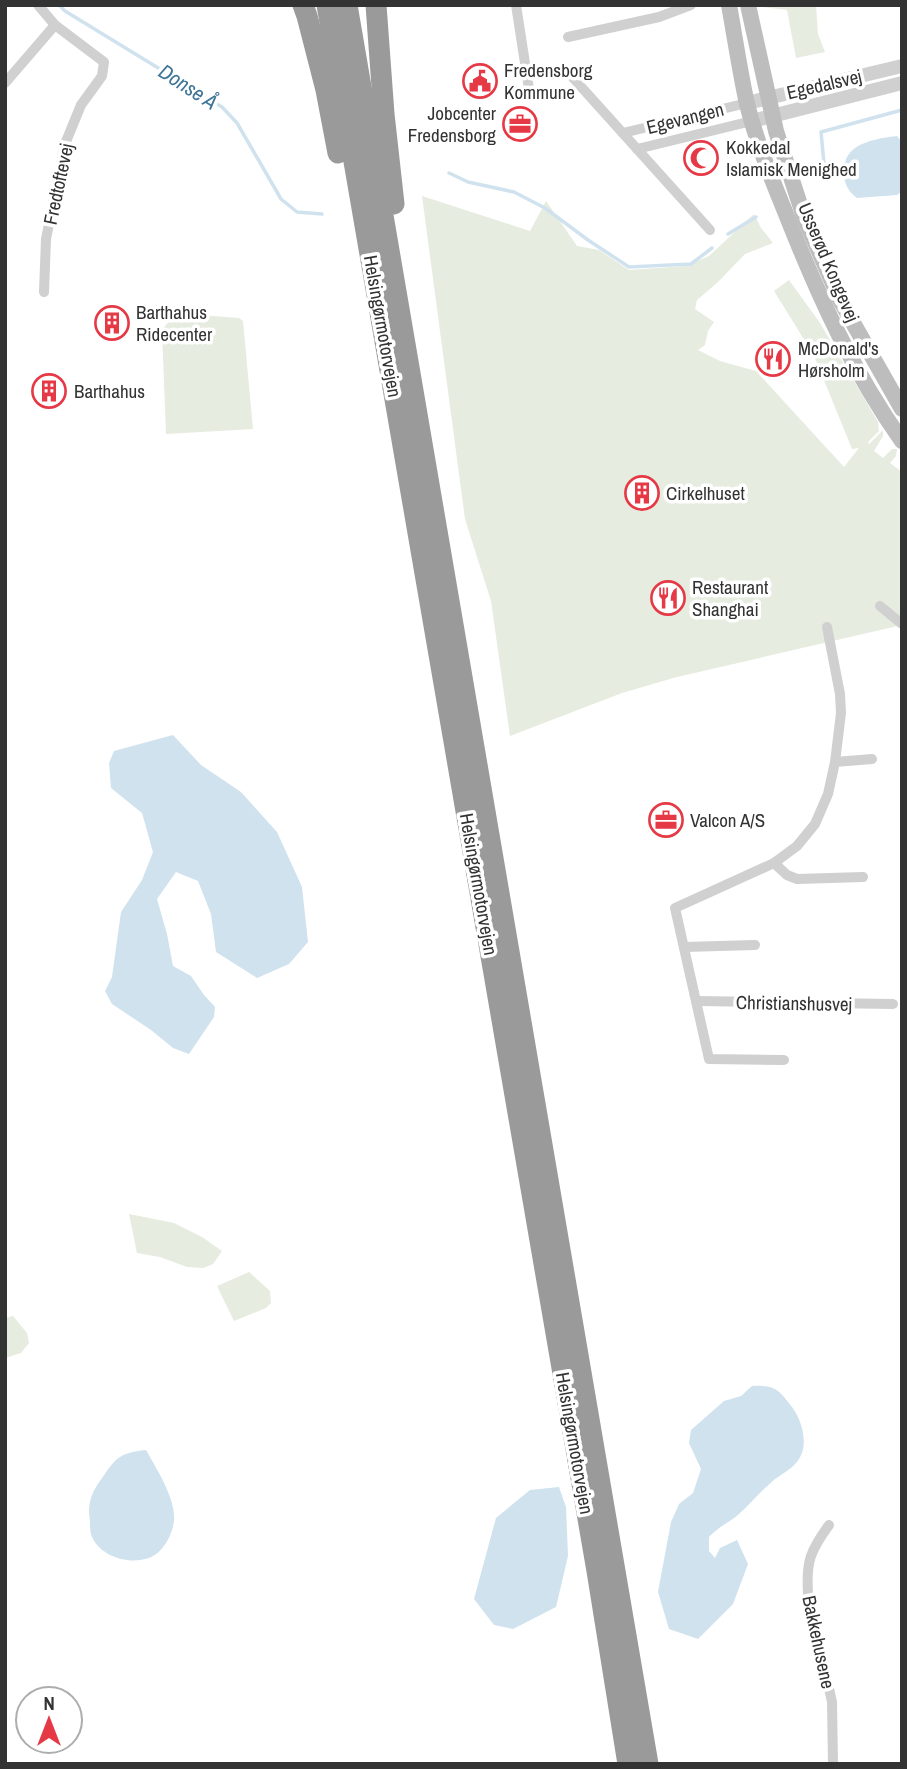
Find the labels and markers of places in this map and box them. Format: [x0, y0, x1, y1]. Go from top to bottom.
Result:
place label: Fredensborg Kommune [504, 57, 593, 105]
public building icon: Fredensborg Kommune [461, 62, 499, 100]
place label: Jobcenter Fredensborg [408, 100, 497, 148]
office icon: Jobcenter Fredensborg [501, 105, 539, 143]
place label: Kokkedal Islamisk Menighed [726, 134, 857, 182]
mosque icon: Kokkedal Islamisk Menighed [682, 139, 720, 177]
place label: Barthahus Ridecenter [136, 299, 213, 347]
building icon: Barthahus Ridecenter [93, 304, 131, 342]
place label: McDonald's Hørsholm [798, 335, 879, 383]
restaurant icon: McDonald's Hørsholm [754, 340, 792, 378]
building icon: Barthahus [30, 372, 68, 410]
place label: Barthahus [74, 378, 145, 404]
building icon: Cirkelhuset [623, 474, 661, 512]
place label: Cirkelhuset [666, 480, 745, 506]
place label: Restaurant Shanghai [692, 574, 769, 622]
restaurant icon: Restaurant Shanghai [649, 579, 687, 617]
office icon: Valcon A/S [647, 801, 685, 839]
place label: Valcon A/S [690, 807, 765, 833]

